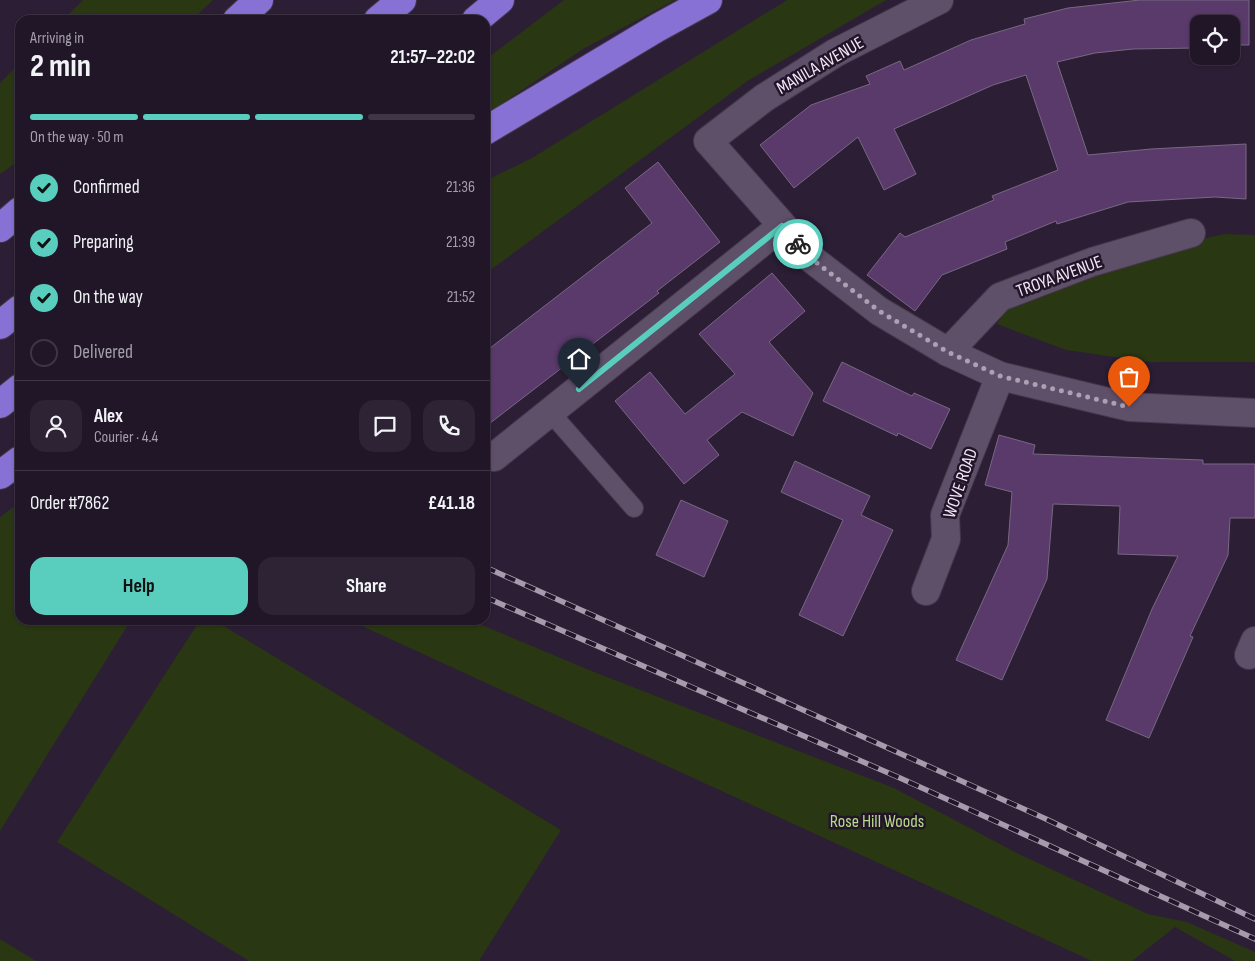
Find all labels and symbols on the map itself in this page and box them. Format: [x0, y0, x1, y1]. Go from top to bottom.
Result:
street label: MANILA AVENUE [773, 32, 867, 99]
courier [773, 219, 823, 269]
street label: TROYA AVENUE [1014, 251, 1105, 302]
pin [558, 338, 600, 389]
pin [1108, 356, 1150, 407]
street label: WOVE ROAD [939, 446, 982, 521]
park label: Rose Hill Woods [830, 811, 924, 832]

